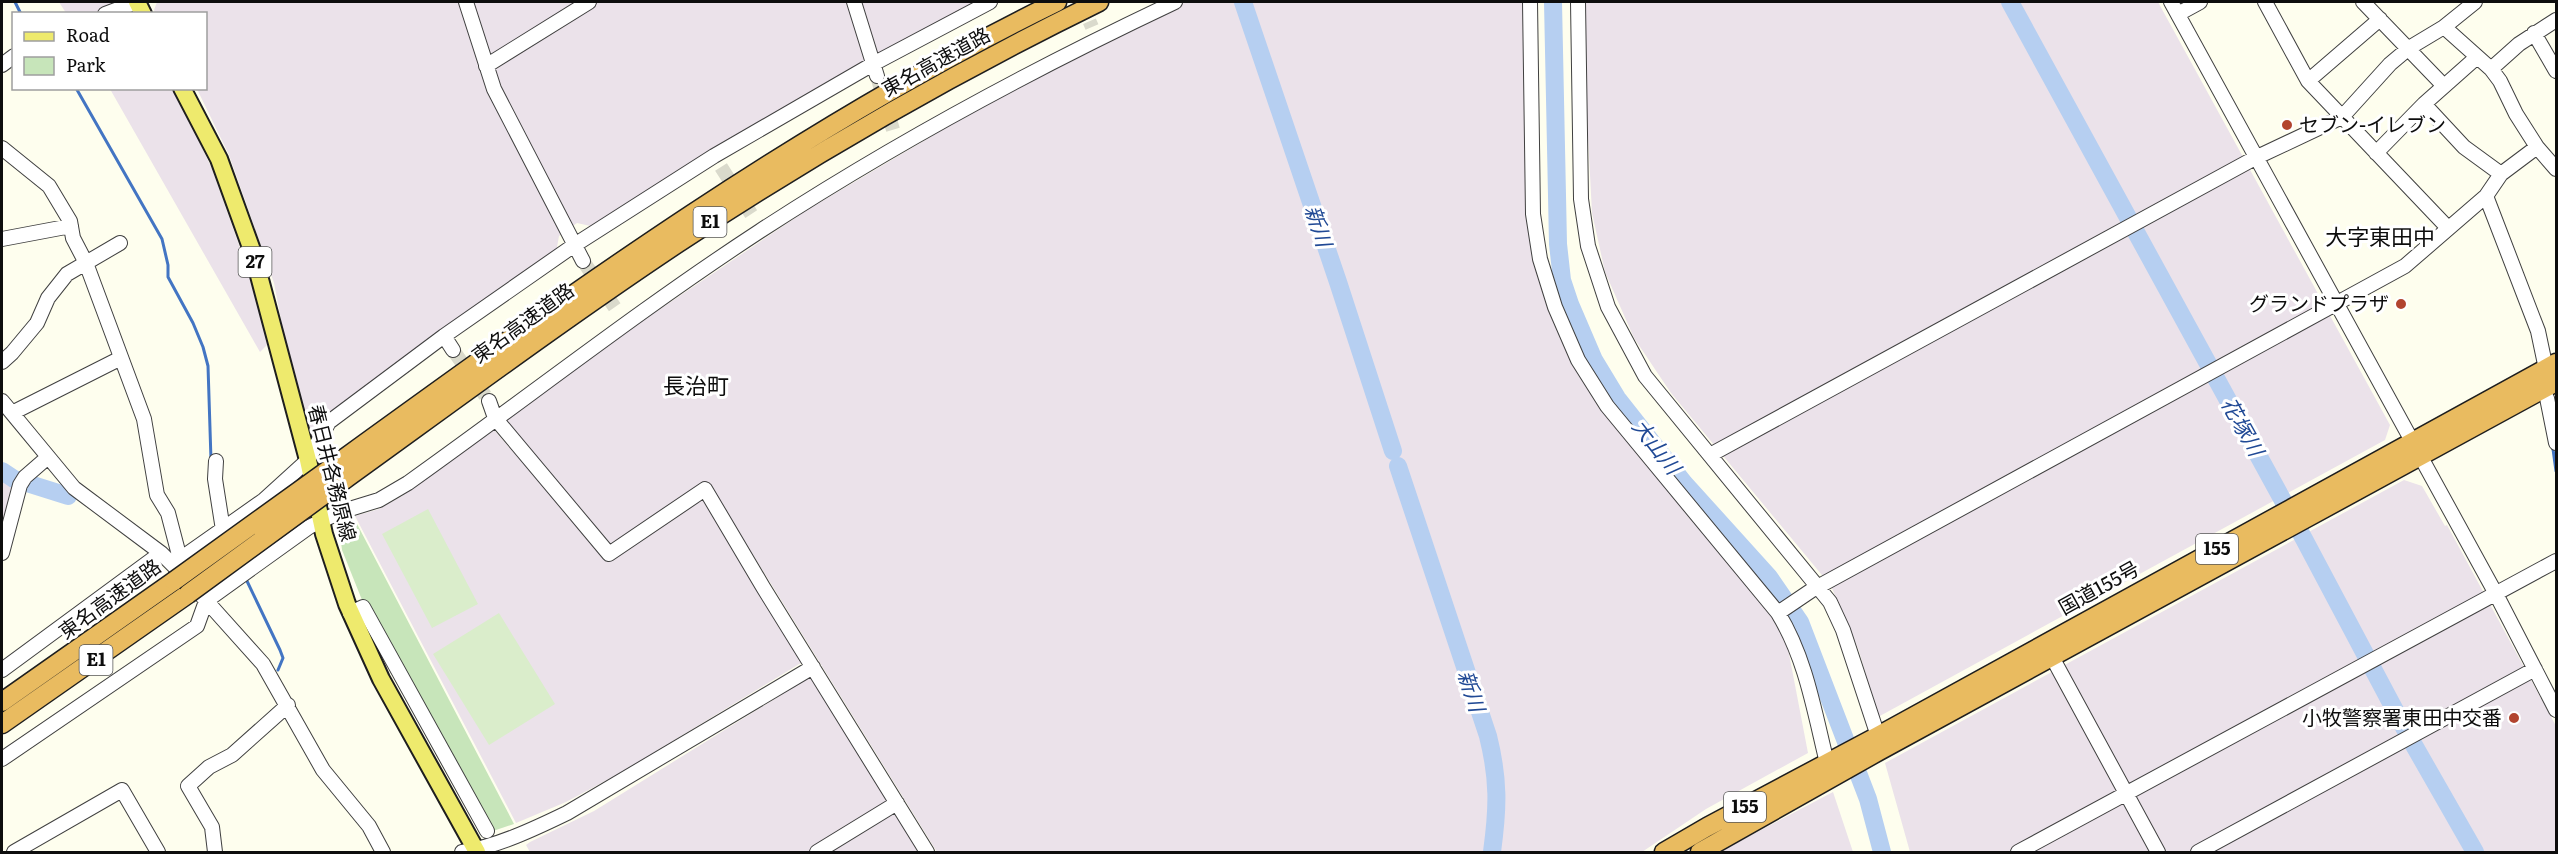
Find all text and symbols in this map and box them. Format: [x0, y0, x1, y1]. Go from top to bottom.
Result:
legend [12, 12, 207, 90]
street label: 東名高速道路 [875, 18, 995, 102]
text: Road [66, 21, 110, 48]
text: Park [66, 51, 107, 78]
place label: セブン-イレブン [2299, 108, 2446, 138]
marker: セブン-イレブン [2280, 118, 2294, 132]
water label: 新川 [1299, 200, 1342, 252]
road number: E1 [694, 207, 726, 237]
district label: 大字東田中 [2325, 219, 2435, 252]
road number: 27 [238, 247, 272, 277]
street label: 東名高速道路 [464, 274, 579, 369]
place label: グランドプラザ [2249, 287, 2389, 317]
marker: グランドプラザ [2394, 297, 2408, 311]
district label: 長治町 [663, 368, 729, 401]
water label: 花塚川 [2215, 391, 2274, 463]
street label: 春日井各務原線 [302, 401, 365, 544]
water label: 大山川 [1626, 411, 1691, 481]
road number: 155 [2196, 534, 2238, 564]
street label: 東名高速道路 [51, 550, 166, 645]
street label: 国道155号 [2052, 552, 2144, 621]
road number: E1 [80, 645, 112, 675]
water label: 新川 [1452, 665, 1495, 717]
place label: 小牧警察署東田中交番 [2302, 701, 2502, 731]
marker: 小牧警察署東田中交番 [2507, 711, 2521, 725]
road number: 155 [1724, 792, 1766, 822]

